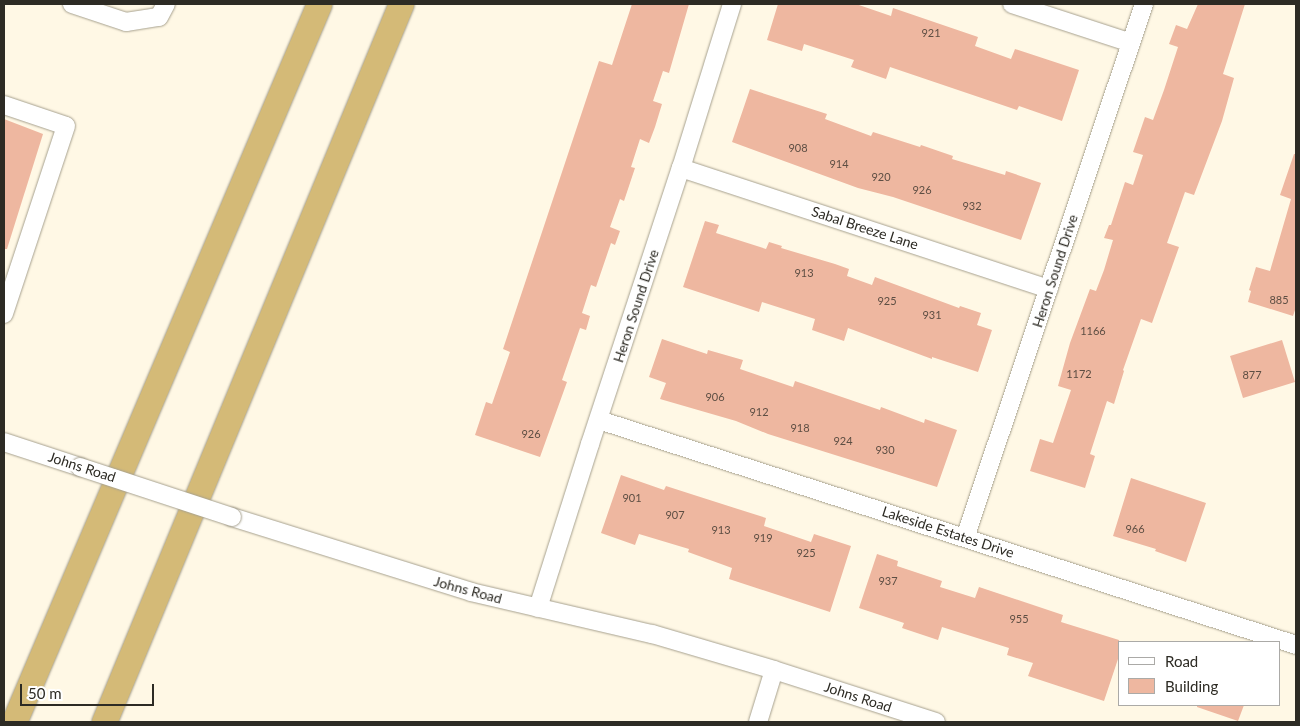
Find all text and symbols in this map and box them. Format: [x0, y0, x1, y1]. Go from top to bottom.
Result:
house number: 921 [921, 26, 941, 40]
house number: 908 [788, 141, 808, 155]
house number: 914 [829, 157, 849, 171]
house number: 920 [871, 170, 891, 184]
house number: 926 [912, 183, 932, 197]
house number: 932 [962, 199, 982, 213]
street label: Sabal Breeze Lane [810, 203, 920, 253]
street label: Heron Sound Drive [1029, 212, 1081, 330]
street label: Heron Sound Drive [610, 247, 662, 365]
house number: 913 [794, 266, 814, 280]
house number: 885 [1269, 293, 1289, 307]
house number: 925 [877, 294, 897, 308]
house number: 931 [922, 308, 942, 322]
house number: 1166 [1080, 324, 1106, 338]
house number: 1172 [1066, 367, 1092, 381]
house number: 877 [1242, 368, 1262, 382]
house number: 906 [705, 390, 725, 404]
house number: 912 [749, 405, 769, 419]
house number: 918 [790, 421, 810, 435]
house number: 926 [521, 427, 541, 441]
house number: 924 [833, 434, 853, 448]
house number: 930 [875, 443, 895, 457]
street label: Johns Road [46, 448, 118, 486]
house number: 901 [622, 491, 642, 505]
street label: Lakeside Estates Drive [880, 503, 1016, 561]
house number: 907 [665, 508, 685, 522]
house number: 966 [1125, 522, 1145, 536]
house number: 913 [711, 523, 731, 537]
house number: 919 [753, 531, 773, 545]
house number: 925 [796, 546, 816, 560]
street label: Johns Road [432, 573, 504, 607]
house number: 937 [878, 574, 898, 588]
house number: 955 [1009, 612, 1029, 626]
legend [1118, 641, 1280, 706]
text: Road [1165, 652, 1198, 670]
scale bar [22, 674, 156, 706]
text: Building [1165, 677, 1218, 695]
street label: Johns Road [822, 678, 894, 716]
text: 50 m [28, 684, 62, 702]

